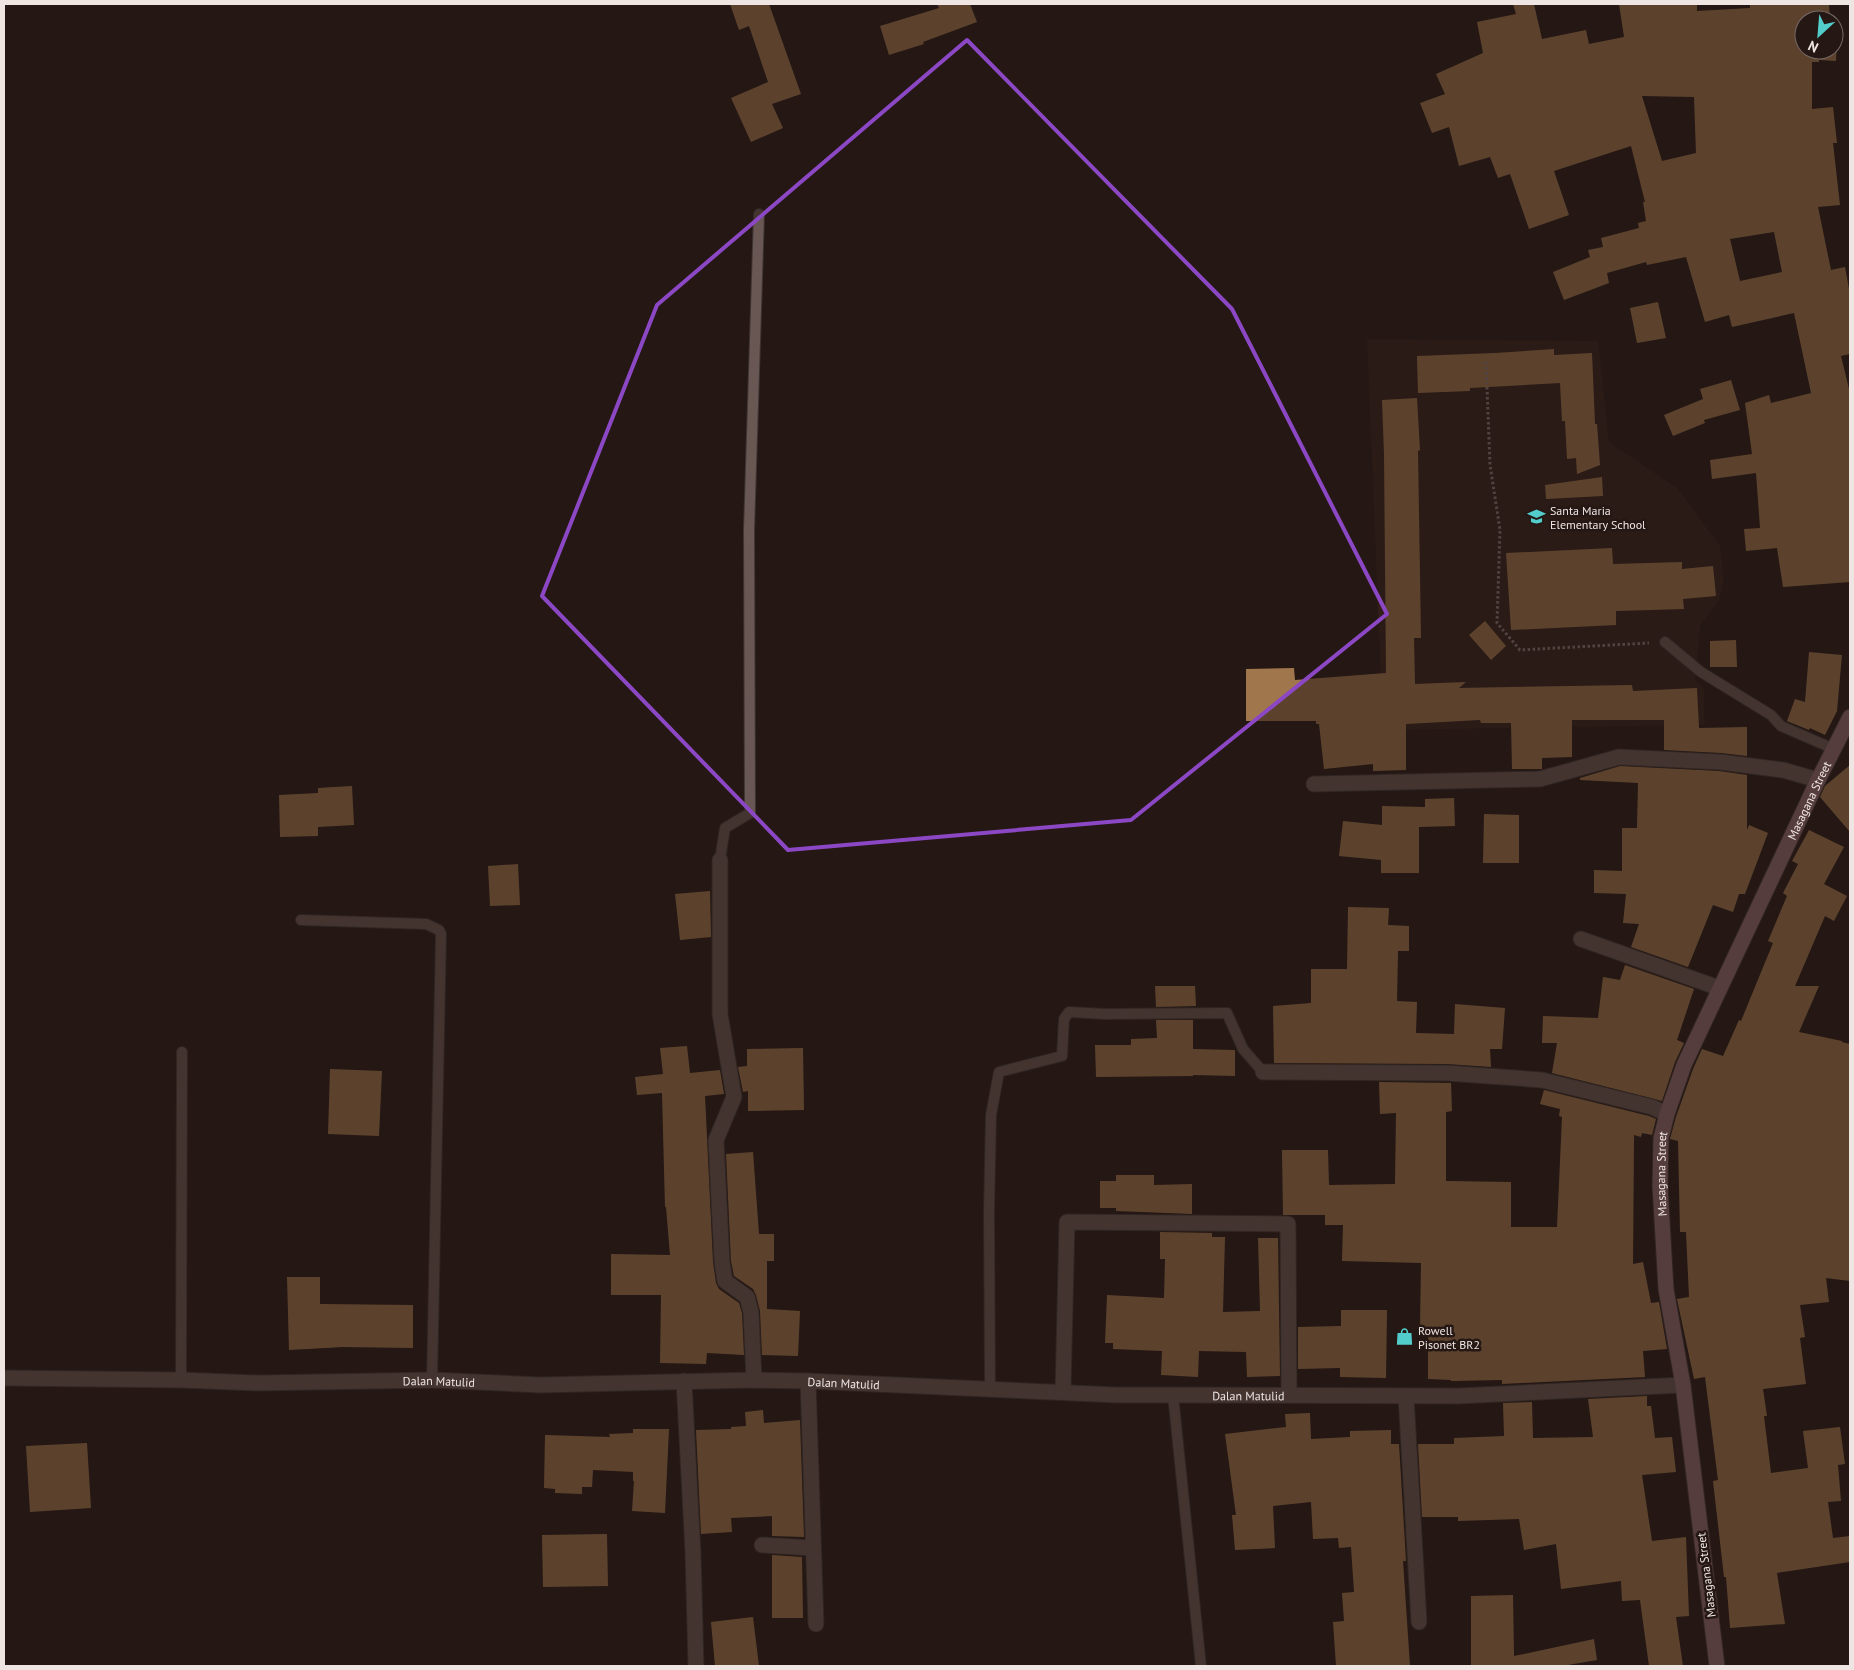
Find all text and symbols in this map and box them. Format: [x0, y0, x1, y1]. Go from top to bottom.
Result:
north arrow [1794, 10, 1844, 60]
text: N [1805, 37, 1821, 57]
place label: Santa Maria Elementary School [1550, 503, 1646, 532]
school or university icon: Santa Maria Elementary School [1526, 507, 1546, 527]
street label: Masagana Street [1784, 758, 1834, 842]
street label: Masagana Street [1652, 1129, 1670, 1217]
place label: Rowell Pisonet BR2 [1418, 1323, 1480, 1352]
shop icon: Rowell Pisonet BR2 [1394, 1327, 1414, 1347]
street label: Dalan Matulid [403, 1372, 475, 1389]
street label: Dalan Matulid [807, 1373, 880, 1392]
street label: Dalan Matulid [1212, 1388, 1285, 1403]
street label: Masagana Street [1693, 1532, 1719, 1618]

